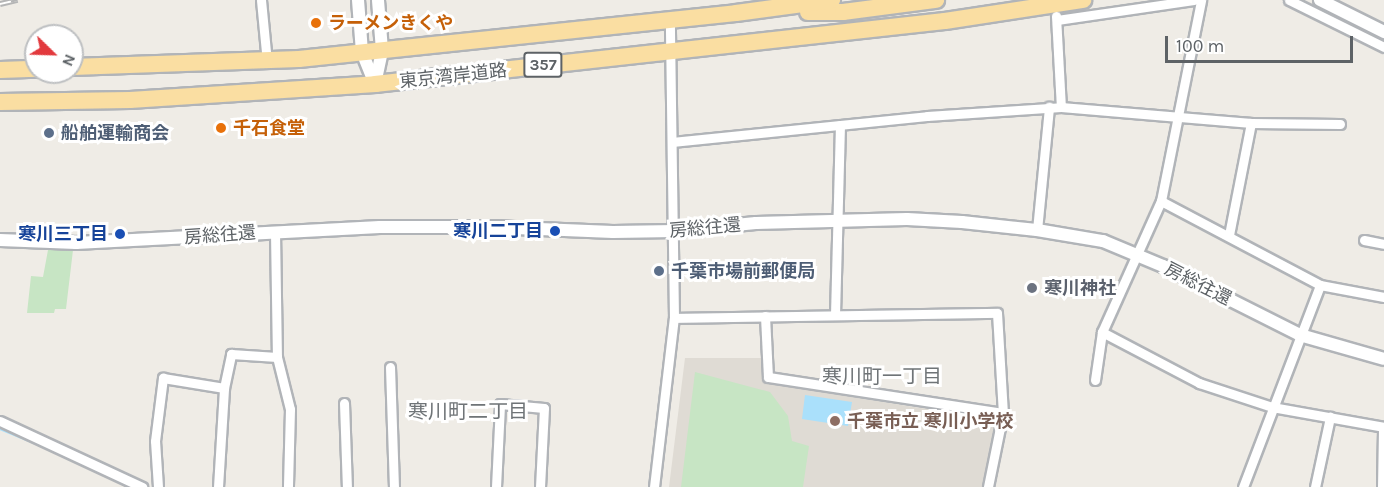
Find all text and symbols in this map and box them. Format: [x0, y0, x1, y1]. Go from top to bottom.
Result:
place label: ラーメンきくや [328, 12, 454, 34]
marker: ラーメンきくや [309, 16, 323, 30]
north arrow [24, 24, 84, 84]
scale bar [1168, 24, 1356, 62]
text: 100 m [1176, 35, 1224, 57]
text: N [58, 51, 80, 69]
road number: 357 [522, 52, 564, 78]
street label: 東京湾岸道路 [398, 60, 508, 92]
place label: 千石食堂 [233, 117, 305, 139]
marker: 千石食堂 [214, 121, 228, 135]
place label: 船舶運輸商会 [61, 122, 169, 144]
marker: 船舶運輸商会 [42, 126, 56, 140]
street label: 房総往還 [668, 214, 742, 242]
place label: 寒川二丁目 [453, 220, 543, 242]
street label: 房総往還 [183, 222, 257, 248]
place label: 寒川三丁目 [18, 223, 108, 245]
marker: 寒川二丁目 [548, 224, 562, 238]
marker: 寒川三丁目 [113, 227, 127, 241]
street label: 房総往還 [1161, 258, 1235, 310]
place label: 千葉市場前郵便局 [671, 260, 815, 282]
marker: 千葉市場前郵便局 [652, 264, 666, 278]
place label: 寒川神社 [1044, 277, 1116, 299]
marker: 寒川神社 [1025, 281, 1039, 295]
district label: 寒川町一丁目 [822, 364, 942, 388]
district label: 寒川町二丁目 [408, 399, 528, 423]
place label: 千葉市立 寒川小学校 [847, 410, 1014, 432]
marker: 千葉市立 寒川小学校 [828, 414, 842, 428]

